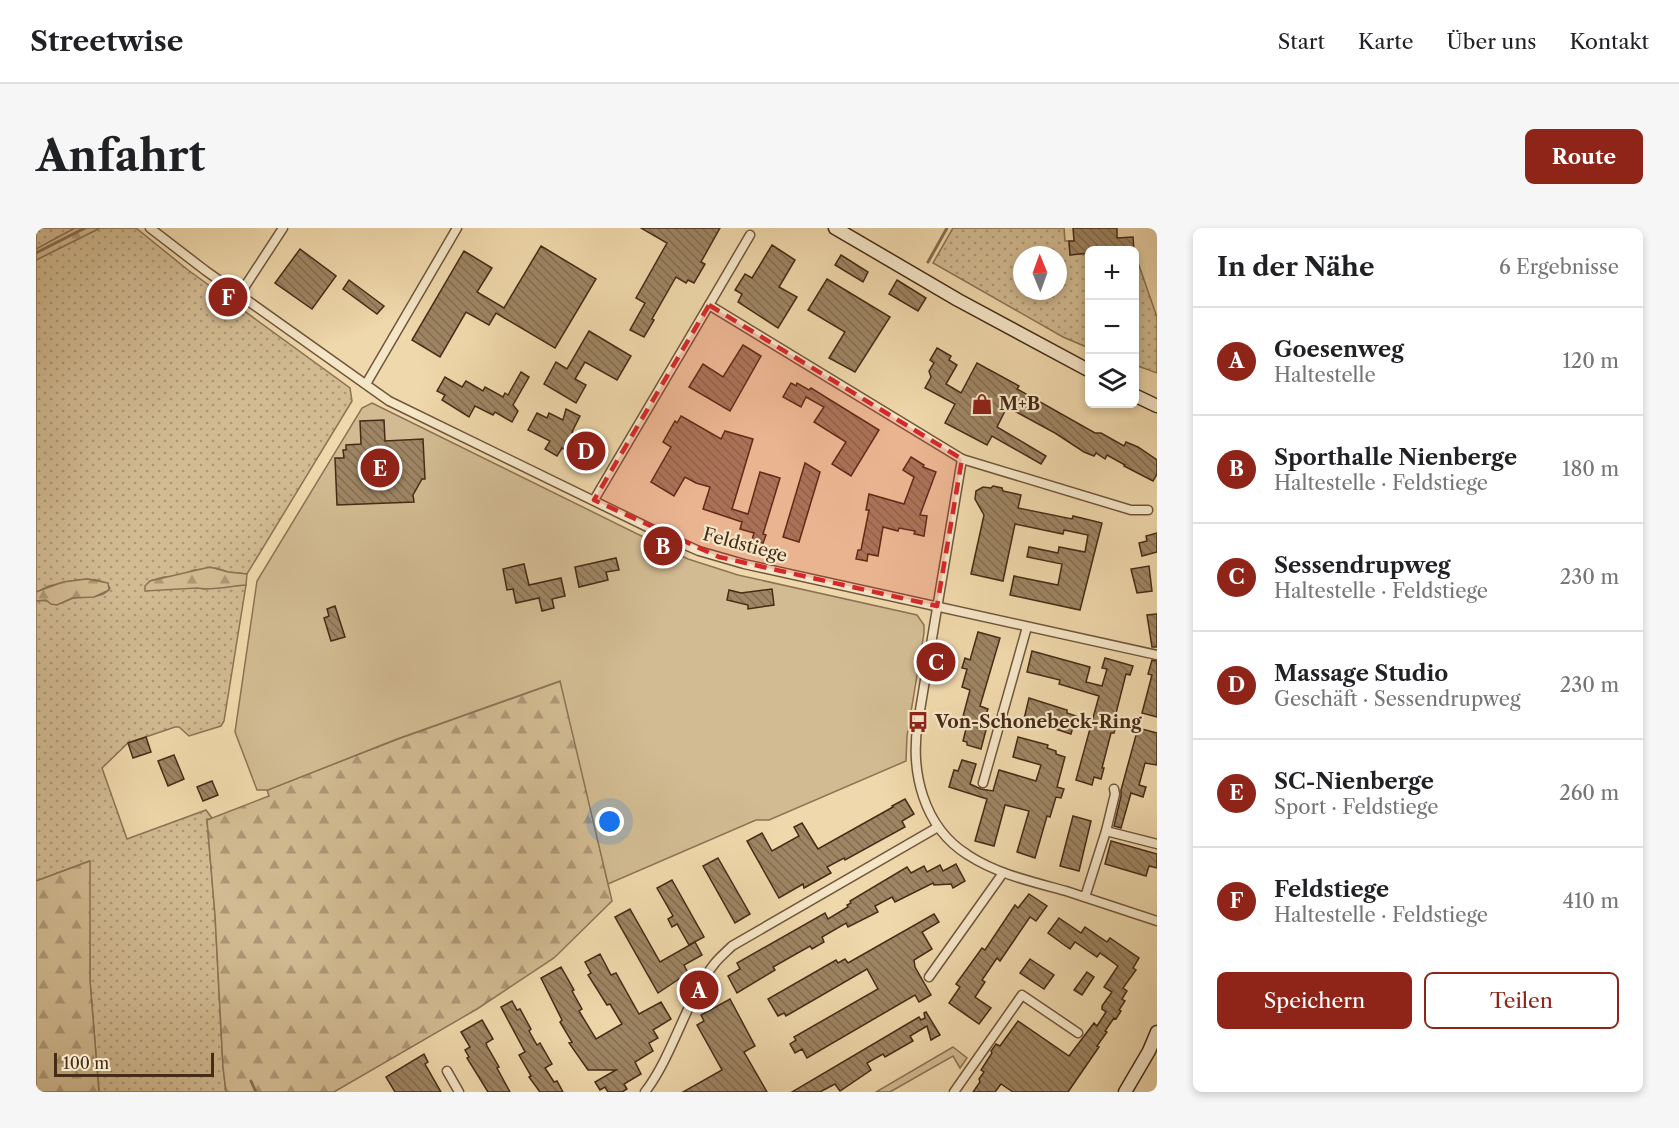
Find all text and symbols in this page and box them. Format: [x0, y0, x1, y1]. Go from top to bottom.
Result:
text: Streetwise [30, 24, 184, 58]
text: Start [1278, 29, 1325, 54]
text: Karte [1358, 29, 1414, 54]
text: Über uns [1447, 29, 1536, 54]
text: Kontakt [1569, 29, 1649, 54]
button: Route [1525, 129, 1643, 184]
text: Anfahrt [36, 130, 205, 182]
north arrow [1013, 246, 1067, 300]
map controls [1085, 246, 1139, 408]
button: + [1085, 246, 1139, 300]
text: In der Nähe [1217, 251, 1374, 283]
text: 6 Ergebnisse [1499, 255, 1619, 279]
pin: F [208, 274, 248, 320]
button: − [1085, 300, 1139, 354]
text: Goesenweg [1274, 336, 1404, 363]
text: A [1229, 349, 1244, 373]
text: 120 m [1562, 349, 1619, 373]
button: layers [1085, 354, 1139, 408]
text: Haltestelle [1274, 363, 1376, 387]
shop icon: M+B [970, 392, 994, 416]
place label: M+B [999, 393, 1040, 415]
pin: D [566, 428, 606, 474]
text: Sporthalle Nienberge [1274, 444, 1517, 471]
pin: E [360, 446, 400, 490]
text: B [1229, 457, 1244, 481]
text: 180 m [1562, 457, 1619, 481]
text: Haltestelle · Feldstiege [1274, 471, 1488, 495]
street label: Feldstiege [700, 523, 790, 567]
pin: B [644, 524, 682, 568]
text: Sessendrupweg [1274, 552, 1451, 579]
text: C [1228, 565, 1245, 589]
text: 230 m [1560, 565, 1619, 589]
text: Haltestelle · Feldstiege [1274, 579, 1488, 603]
pin: C [916, 640, 956, 684]
text: Massage Studio [1274, 660, 1448, 687]
text: D [1228, 673, 1245, 697]
text: 230 m [1560, 673, 1619, 697]
text: Geschäft · Sessendrupweg [1274, 687, 1521, 711]
bus stop icon: Von-Schonebeck-Ring [906, 710, 930, 734]
place label: Von-Schonebeck-Ring [934, 711, 1142, 733]
text: SC-Nienberge [1274, 768, 1434, 795]
text: E [1229, 781, 1244, 805]
text: 260 m [1559, 781, 1619, 805]
text: Sport · Feldstiege [1274, 795, 1438, 819]
your location [595, 807, 624, 836]
text: Feldstiege [1274, 876, 1389, 903]
text: F [1230, 889, 1243, 913]
text: 410 m [1562, 889, 1619, 913]
text: Haltestelle · Feldstiege [1274, 903, 1488, 927]
pin: A [680, 968, 718, 1012]
button: Speichern [1217, 972, 1412, 1029]
button: Teilen [1424, 972, 1619, 1029]
scale bar [54, 1050, 214, 1078]
text: 100 m [63, 1053, 109, 1073]

